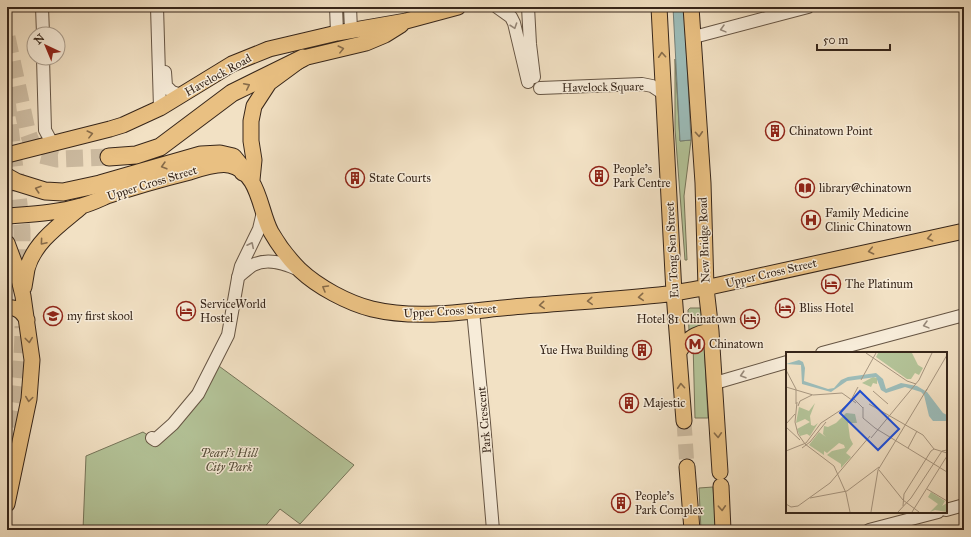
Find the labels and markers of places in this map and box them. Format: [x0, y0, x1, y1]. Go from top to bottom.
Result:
building icon: Chinatown Point [764, 120, 786, 142]
place label: Chinatown Point [789, 124, 873, 138]
place label: People's Park Centre [613, 162, 671, 190]
building icon: People's Park Centre [588, 165, 610, 187]
building icon: State Courts [344, 167, 366, 189]
place label: State Courts [369, 171, 431, 185]
library icon: library@chinatown [794, 177, 816, 199]
place label: library@chinatown [819, 181, 912, 195]
place label: Family Medicine Clinic Chinatown [825, 206, 912, 234]
hospital icon: Family Medicine Clinic Chinatown [800, 209, 822, 231]
hotel icon: The Platinum [820, 273, 842, 295]
place label: The Platinum [845, 277, 913, 291]
place label: ServiceWorld Hostel [200, 297, 266, 325]
hotel icon: Bliss Hotel [774, 297, 796, 319]
hotel icon: ServiceWorld Hostel [175, 300, 197, 322]
place label: Bliss Hotel [799, 301, 854, 315]
school or university icon: my first skool [42, 305, 64, 327]
hotel icon: Hotel 81 Chinatown [739, 308, 761, 330]
place label: my first skool [67, 309, 134, 323]
place label: Hotel 81 Chinatown [636, 312, 736, 326]
metro station icon: Chinatown [684, 333, 706, 355]
place label: Chinatown [709, 337, 764, 351]
building icon: Yue Hwa Building [631, 339, 653, 361]
place label: Yue Hwa Building [539, 343, 628, 358]
building icon: Majestic [618, 392, 640, 414]
place label: Majestic [643, 396, 685, 410]
place label: People's Park Complex [635, 489, 704, 517]
building icon: People's Park Complex [610, 492, 632, 514]

